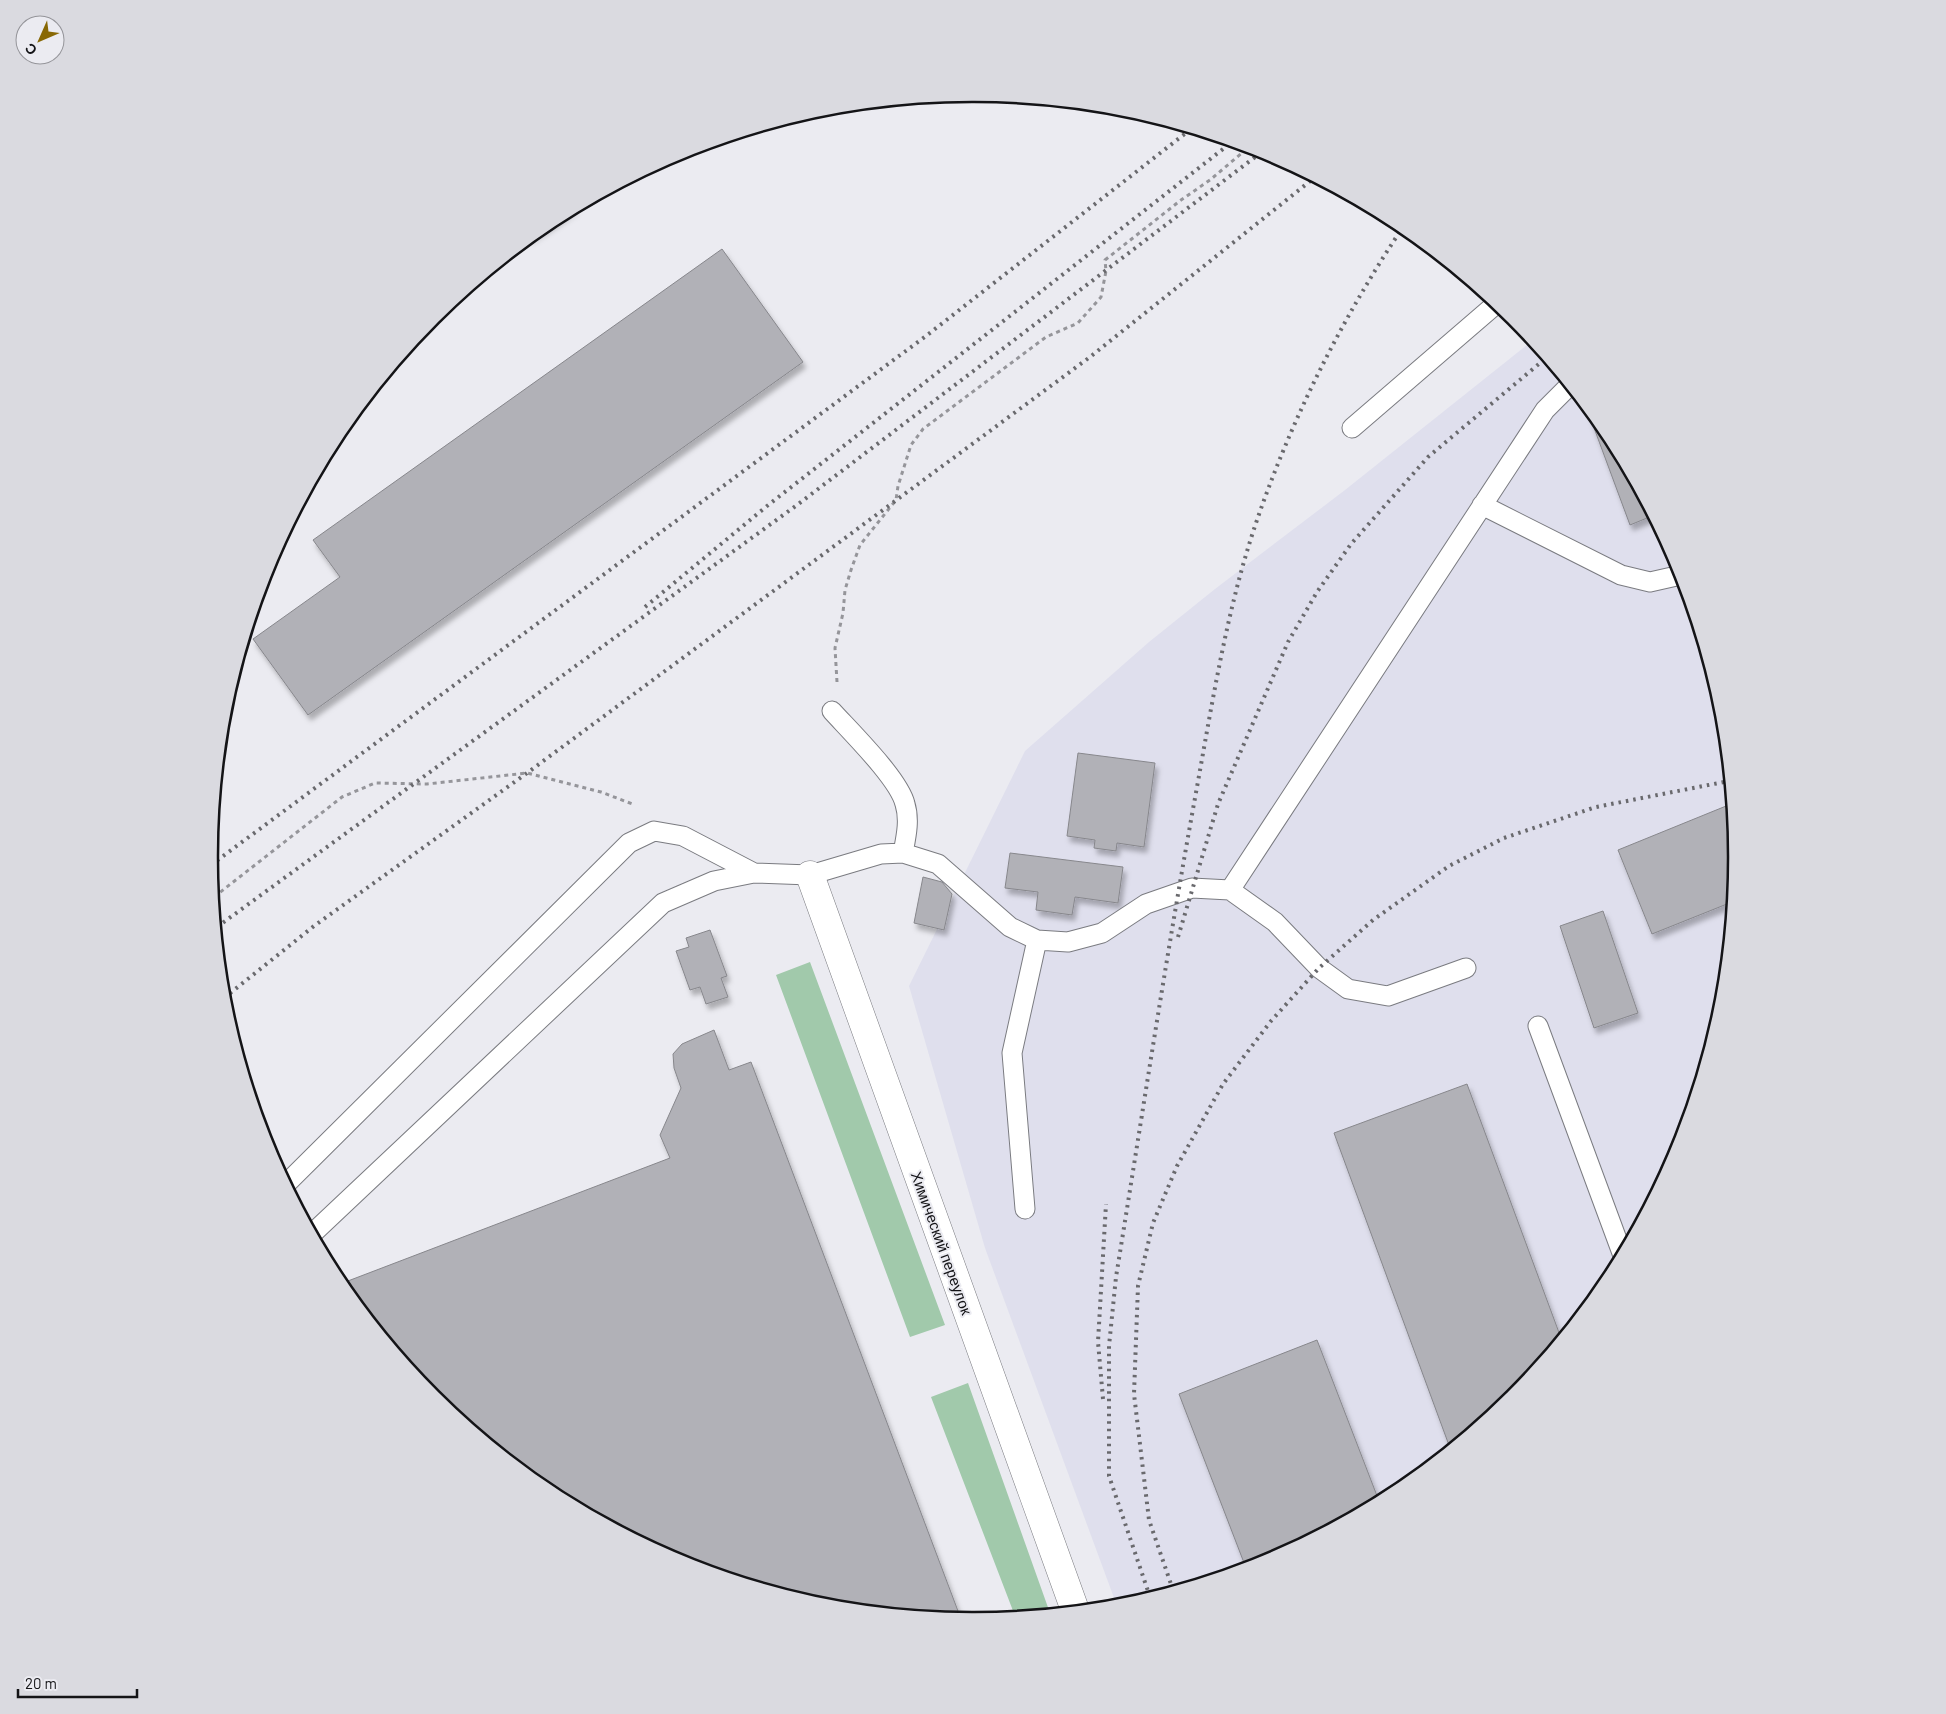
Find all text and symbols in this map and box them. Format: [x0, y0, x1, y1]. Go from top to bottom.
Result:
north arrow [15, 15, 65, 65]
text: С [21, 40, 40, 59]
street label: Химический переулок [908, 1169, 976, 1317]
scale bar [18, 1666, 136, 1698]
text: 20 m [25, 1674, 57, 1692]

